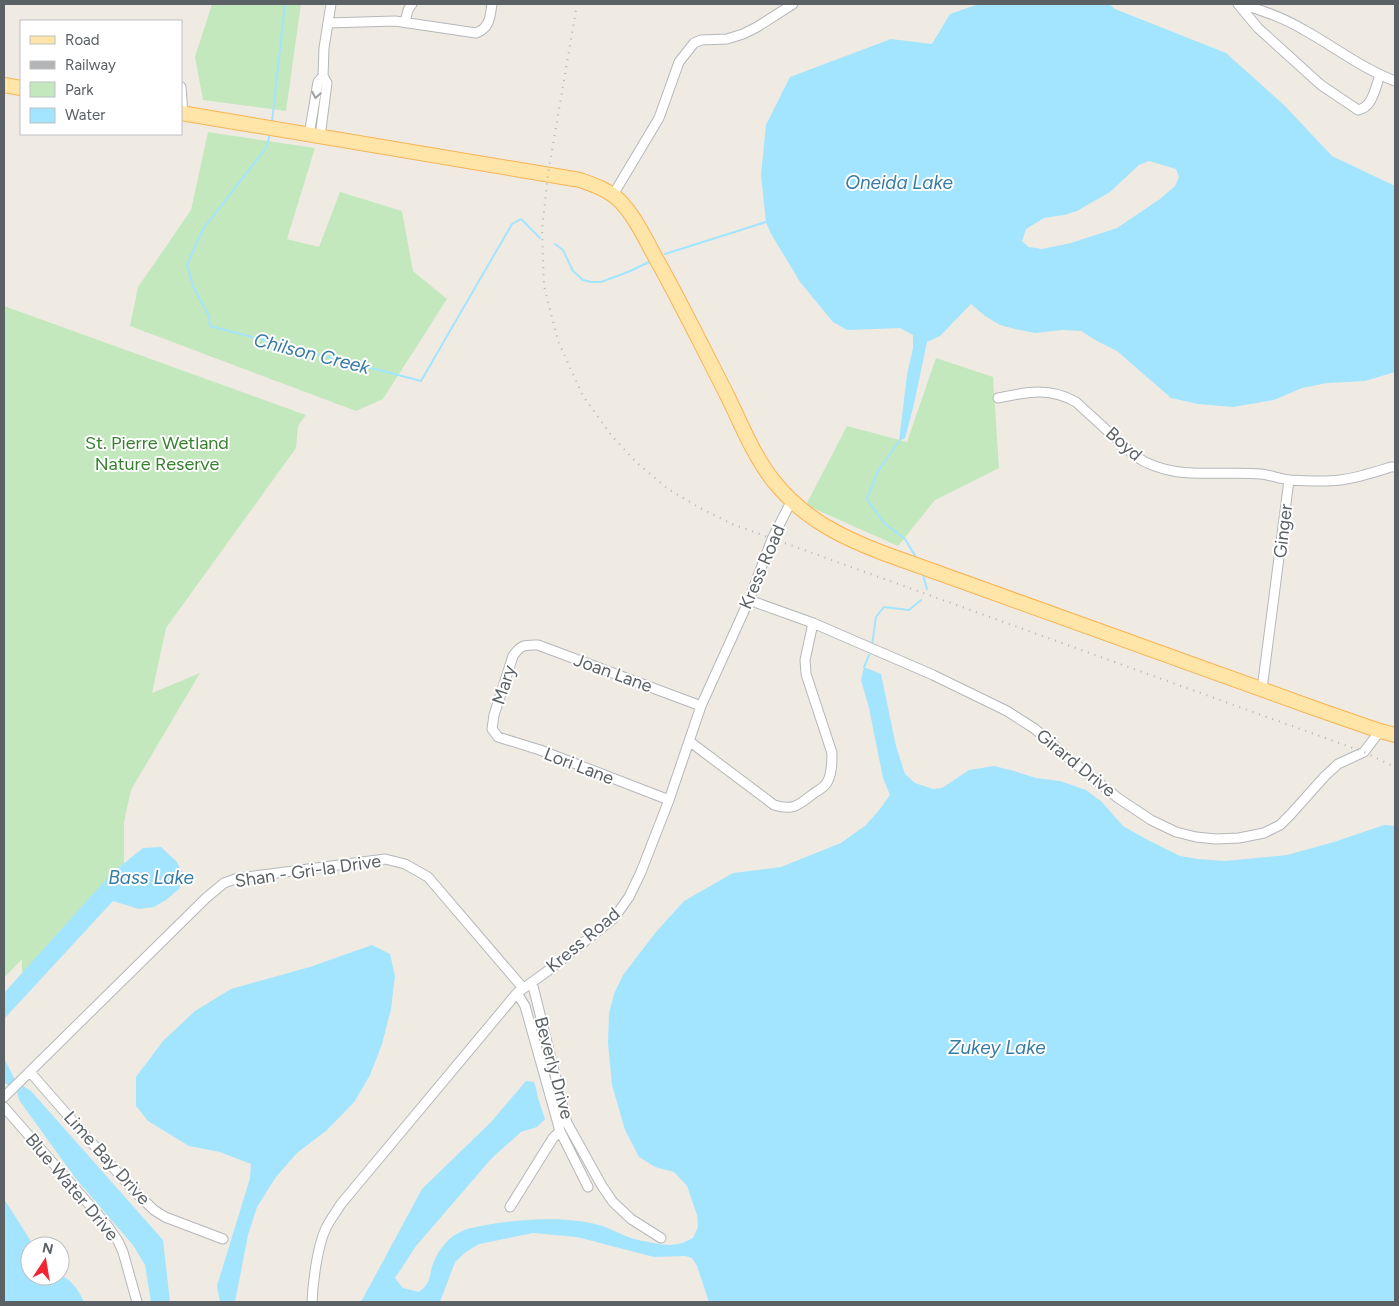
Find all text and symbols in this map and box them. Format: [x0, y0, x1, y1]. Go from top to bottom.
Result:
legend [20, 20, 182, 135]
text: Road [65, 31, 100, 49]
text: Railway [65, 56, 116, 74]
text: Park [65, 81, 94, 99]
one-way arrow [311, 90, 321, 99]
text: Water [65, 106, 105, 124]
water label: Oneida Lake [845, 171, 953, 194]
water label: Chilson Creek [252, 328, 373, 379]
street label: Boyd [1101, 422, 1147, 466]
park label: St. Pierre Wetland Nature Reserve [85, 432, 229, 475]
street label: Ginger [1269, 503, 1297, 559]
street label: Kress Road [734, 522, 790, 612]
street label: Joan Lane [571, 649, 655, 697]
street label: Mary [487, 662, 521, 707]
street label: Girard Drive [1032, 724, 1120, 802]
street label: Lori Lane [541, 743, 617, 789]
street label: Shan - Gri-la Drive [233, 850, 383, 892]
water label: Bass Lake [108, 866, 194, 889]
street label: Kress Road [542, 903, 624, 977]
street label: Beverly Drive [530, 1014, 578, 1122]
water label: Zukey Lake [948, 1036, 1046, 1059]
street label: Lime Bay Drive [59, 1107, 155, 1210]
street label: Blue Water Drive [21, 1129, 124, 1245]
north arrow [20, 1236, 70, 1286]
text: N [41, 1239, 55, 1258]

